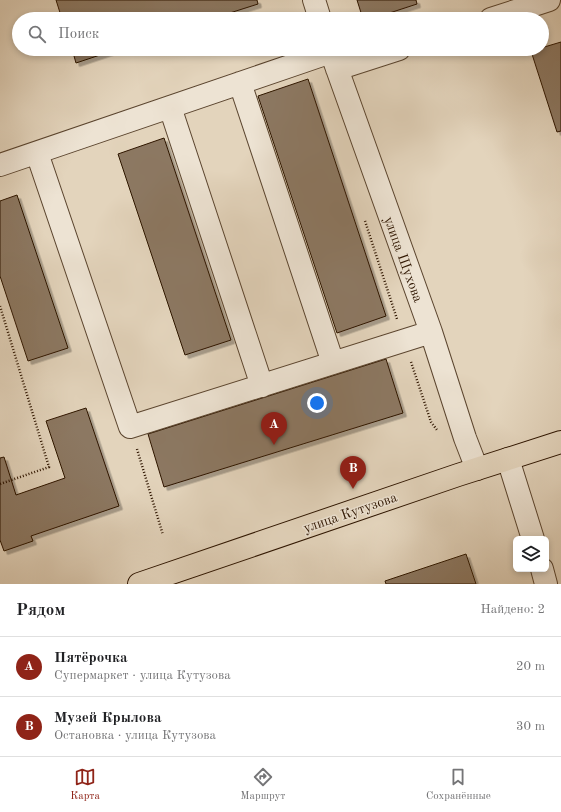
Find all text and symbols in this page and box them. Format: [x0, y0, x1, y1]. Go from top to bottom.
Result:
search box [12, 12, 549, 56]
icon: search [26, 23, 48, 45]
text: Поиск [58, 27, 99, 42]
street label: улица Шухова [381, 215, 425, 304]
your location [307, 393, 327, 413]
pin: A [261, 412, 287, 445]
pin: B [340, 456, 366, 489]
street label: улица Кутузова [302, 490, 399, 536]
map controls [513, 536, 549, 572]
button: layers [513, 536, 549, 572]
text: Рядом [16, 602, 65, 619]
text: Найдено: 2 [481, 603, 545, 616]
text: Пятёрочка [54, 651, 128, 666]
text: A [24, 660, 34, 673]
text: 20 m [516, 660, 545, 673]
text: Супермаркет · улица Кутузова [54, 669, 231, 682]
text: Музей Крылова [54, 711, 162, 726]
text: B [24, 720, 34, 733]
text: 30 m [516, 720, 545, 733]
text: Остановка · улица Кутузова [54, 729, 216, 742]
tab: Карта [70, 766, 100, 804]
tab: Маршрут [240, 766, 286, 804]
tab: Сохранённые [426, 766, 491, 804]

